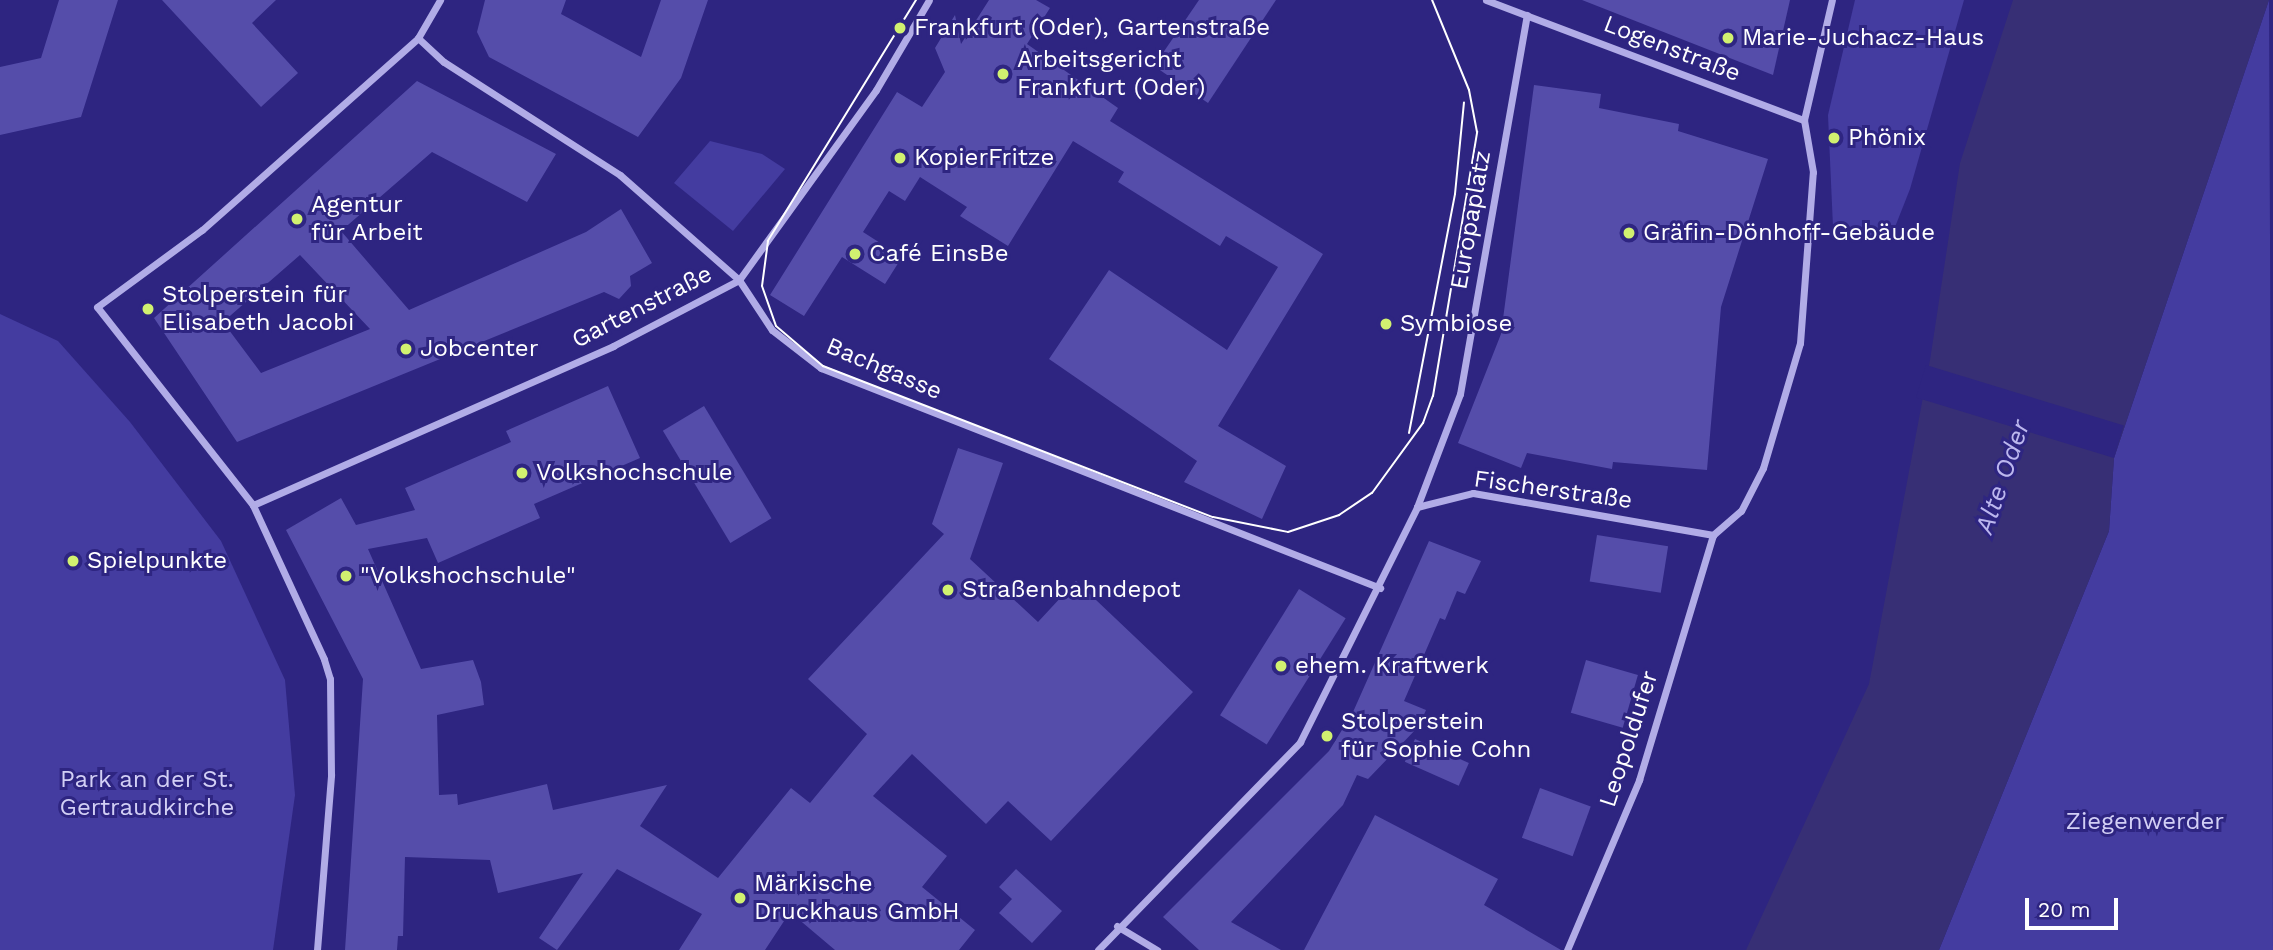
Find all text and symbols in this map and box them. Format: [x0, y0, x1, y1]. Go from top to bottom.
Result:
street label: Logenstraße [1599, 10, 1745, 88]
place label: Frankfurt (Oder), Gartenstraße [914, 14, 1270, 42]
marker: Frankfurt (Oder), Gartenstraße [892, 20, 908, 36]
place label: Marie-Juchacz-Haus [1742, 24, 1984, 52]
marker: Marie-Juchacz-Haus [1720, 30, 1736, 46]
place label: Arbeitsgericht Frankfurt (Oder) [1017, 46, 1205, 102]
marker: Arbeitsgericht Frankfurt (Oder) [995, 66, 1011, 82]
place label: Phönix [1848, 124, 1926, 152]
marker: Phönix [1826, 130, 1842, 146]
place label: KopierFritze [914, 144, 1054, 172]
street label: Europaplatz [1445, 148, 1497, 292]
marker: KopierFritze [892, 150, 908, 166]
place label: Agentur für Arbeit [311, 191, 424, 247]
marker: Agentur für Arbeit [289, 211, 305, 227]
place label: Gräfin-Dönhoff-Gebäude [1643, 219, 1935, 247]
marker: Gräfin-Dönhoff-Gebäude [1621, 225, 1637, 241]
place label: Café EinsBe [869, 240, 1009, 268]
marker: Café EinsBe [847, 246, 863, 262]
street label: Gartenstraße [567, 259, 717, 355]
place label: Stolperstein für Elisabeth Jacobi [162, 281, 355, 337]
marker: Stolperstein für Elisabeth Jacobi [140, 301, 156, 317]
place label: Symbiose [1400, 310, 1512, 338]
marker: Symbiose [1378, 316, 1394, 332]
street label: Bachgasse [822, 332, 946, 406]
place label: Jobcenter [420, 335, 539, 363]
marker: Jobcenter [398, 341, 414, 357]
water label: Alte Oder [1969, 416, 2037, 538]
place label: Volkshochschule [536, 459, 733, 487]
marker: Volkshochschule [514, 465, 530, 481]
street label: Fischerstraße [1472, 465, 1634, 515]
place label: Spielpunkte [87, 547, 227, 575]
marker: Spielpunkte [65, 553, 81, 569]
place label: "Volkshochschule" [360, 562, 576, 590]
marker: "Volkshochschule" [338, 568, 354, 584]
place label: Straßenbahndepot [962, 576, 1181, 604]
marker: Straßenbahndepot [940, 582, 956, 598]
place label: ehem. Kraftwerk [1295, 652, 1489, 680]
marker: ehem. Kraftwerk [1273, 658, 1289, 674]
street label: Leopoldufer [1593, 667, 1665, 811]
place label: Stolperstein für Sophie Cohn [1341, 708, 1532, 764]
marker: Stolperstein für Sophie Cohn [1319, 728, 1335, 744]
park label: Park an der St. Gertraudkirche [59, 766, 235, 822]
park label: Ziegenwerder [2066, 808, 2224, 836]
place label: Märkische Druckhaus GmbH [754, 870, 960, 926]
scale bar [2028, 884, 2121, 928]
marker: Märkische Druckhaus GmbH [732, 890, 748, 906]
text: 20 m [2038, 897, 2090, 922]

